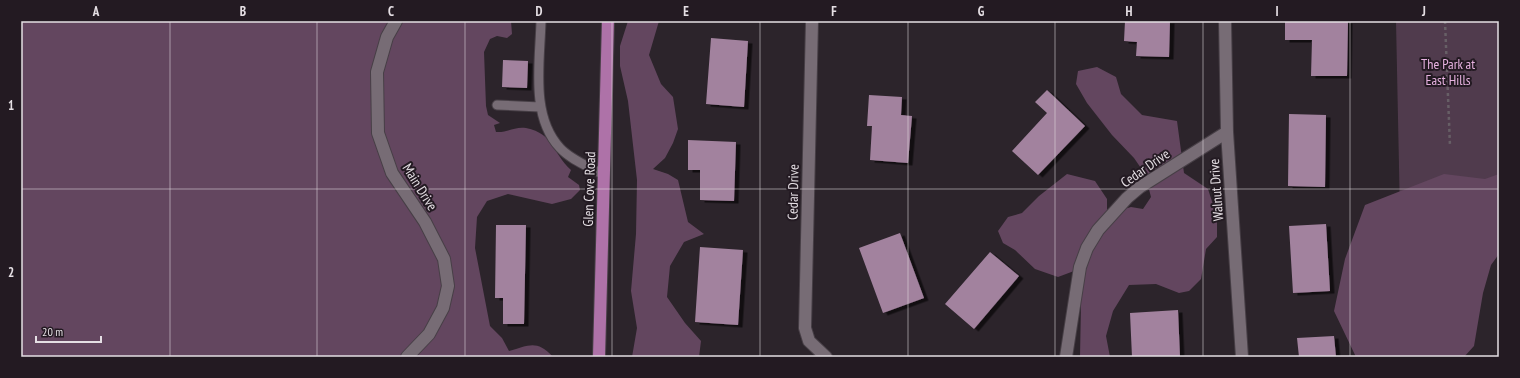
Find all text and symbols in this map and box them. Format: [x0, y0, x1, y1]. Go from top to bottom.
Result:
text: A [92, 3, 100, 20]
text: B [240, 3, 246, 20]
text: C [388, 3, 394, 20]
text: D [536, 3, 543, 20]
text: E [683, 3, 689, 20]
text: F [831, 3, 837, 20]
text: G [978, 3, 985, 20]
text: H [1126, 3, 1133, 20]
text: I [1275, 3, 1279, 20]
text: J [1421, 3, 1426, 20]
park label: The Park at East Hills [1421, 55, 1475, 89]
text: 1 [8, 97, 14, 114]
street label: Cedar Drive [1117, 145, 1173, 191]
street label: Glen Cove Road [579, 151, 599, 227]
street label: Walnut Drive [1205, 158, 1227, 222]
street label: Main Drive [399, 160, 442, 214]
street label: Cedar Drive [784, 164, 802, 220]
text: 2 [8, 264, 14, 281]
scale bar [36, 318, 101, 344]
text: 20 m [42, 324, 63, 339]

